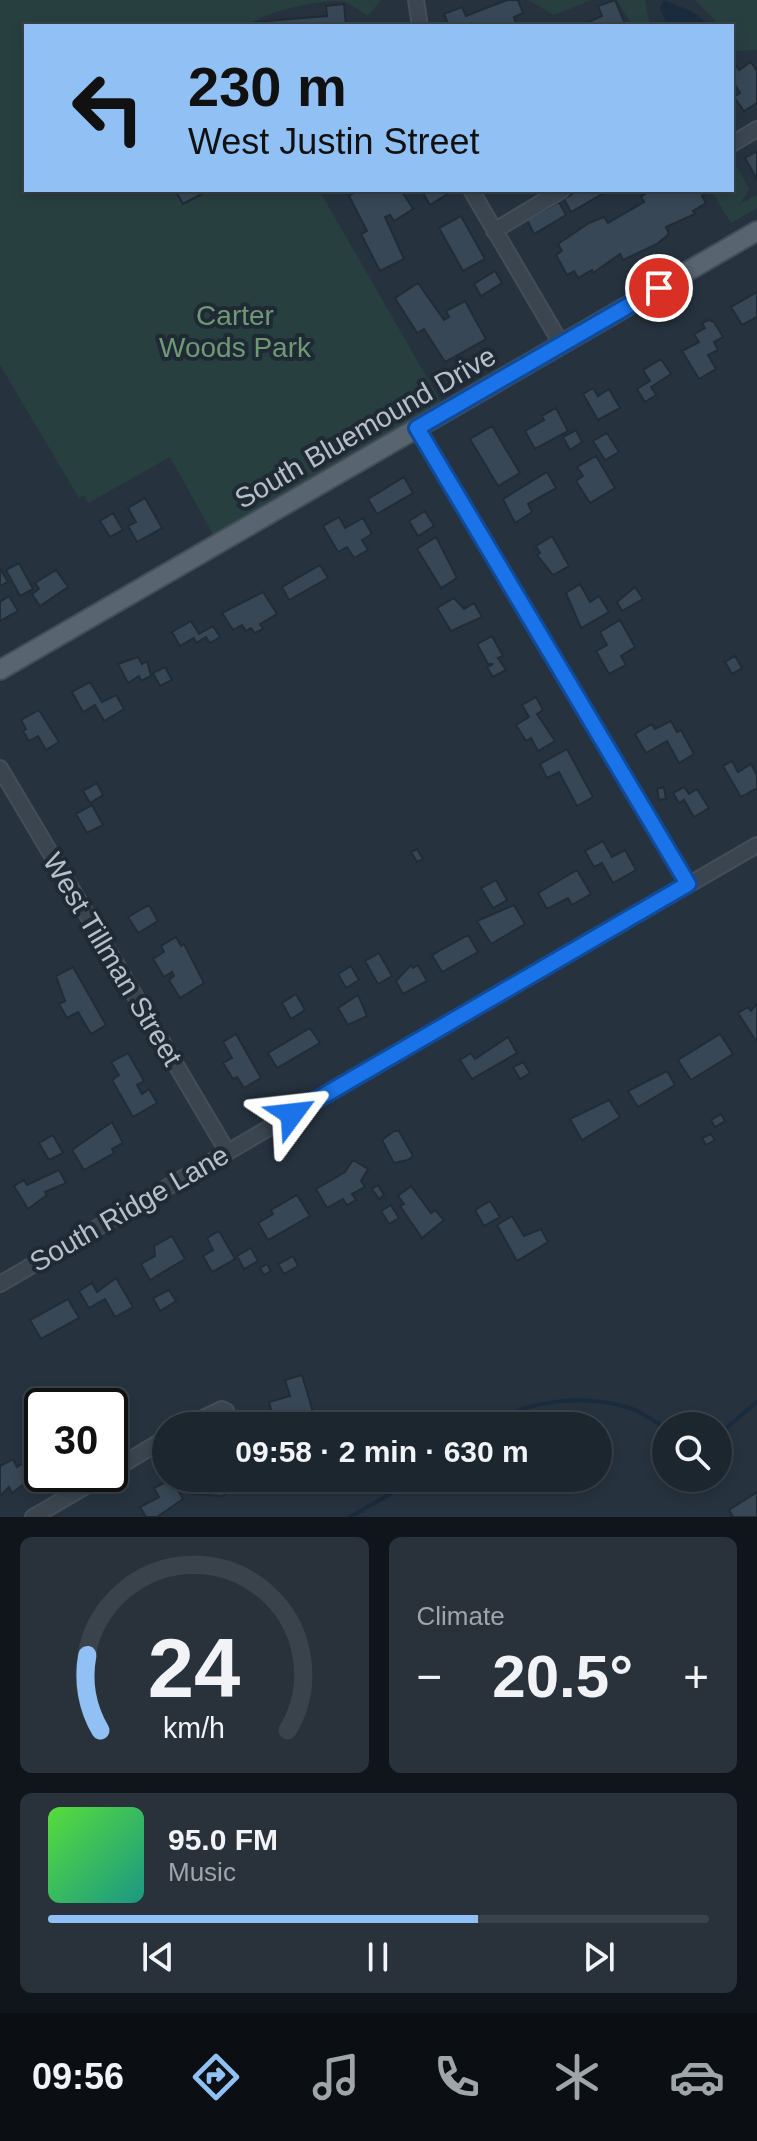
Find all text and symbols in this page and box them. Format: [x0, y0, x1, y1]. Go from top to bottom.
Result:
text: 230 m [188, 55, 347, 118]
icon: left [56, 56, 160, 160]
text: West Justin Street [188, 121, 479, 162]
pin [625, 254, 693, 322]
icon: arrive [637, 266, 681, 310]
park label: Carter Woods Park [159, 300, 312, 363]
street label: South Bluemound Drive [229, 340, 501, 515]
street label: West Tillman Street [37, 847, 188, 1071]
position arrow [250, 1072, 334, 1156]
street label: South Ridge Lane [24, 1139, 234, 1278]
speed limit sign: 30 [24, 1388, 128, 1492]
map controls [652, 1412, 732, 1492]
button: search [652, 1412, 732, 1492]
text: 09:58 · 2 min · 630 m [235, 1435, 529, 1468]
text: Climate [417, 1601, 505, 1631]
text: 24 [148, 1622, 241, 1715]
text: 20.5° [492, 1643, 633, 1710]
text: − [417, 1652, 442, 1701]
text: + [683, 1652, 709, 1701]
text: km/h [163, 1712, 225, 1744]
text: 95.0 FM [168, 1823, 278, 1856]
text: Music [168, 1857, 236, 1887]
icon: previous [136, 1935, 180, 1979]
icon: pause [356, 1935, 400, 1979]
icon: next [577, 1935, 621, 1979]
icon: directions [188, 2049, 244, 2105]
icon: music [308, 2049, 364, 2105]
icon: phone [429, 2049, 485, 2105]
icon: climate [549, 2049, 605, 2105]
icon: car [669, 2049, 725, 2105]
text: 09:56 [32, 2056, 124, 2097]

